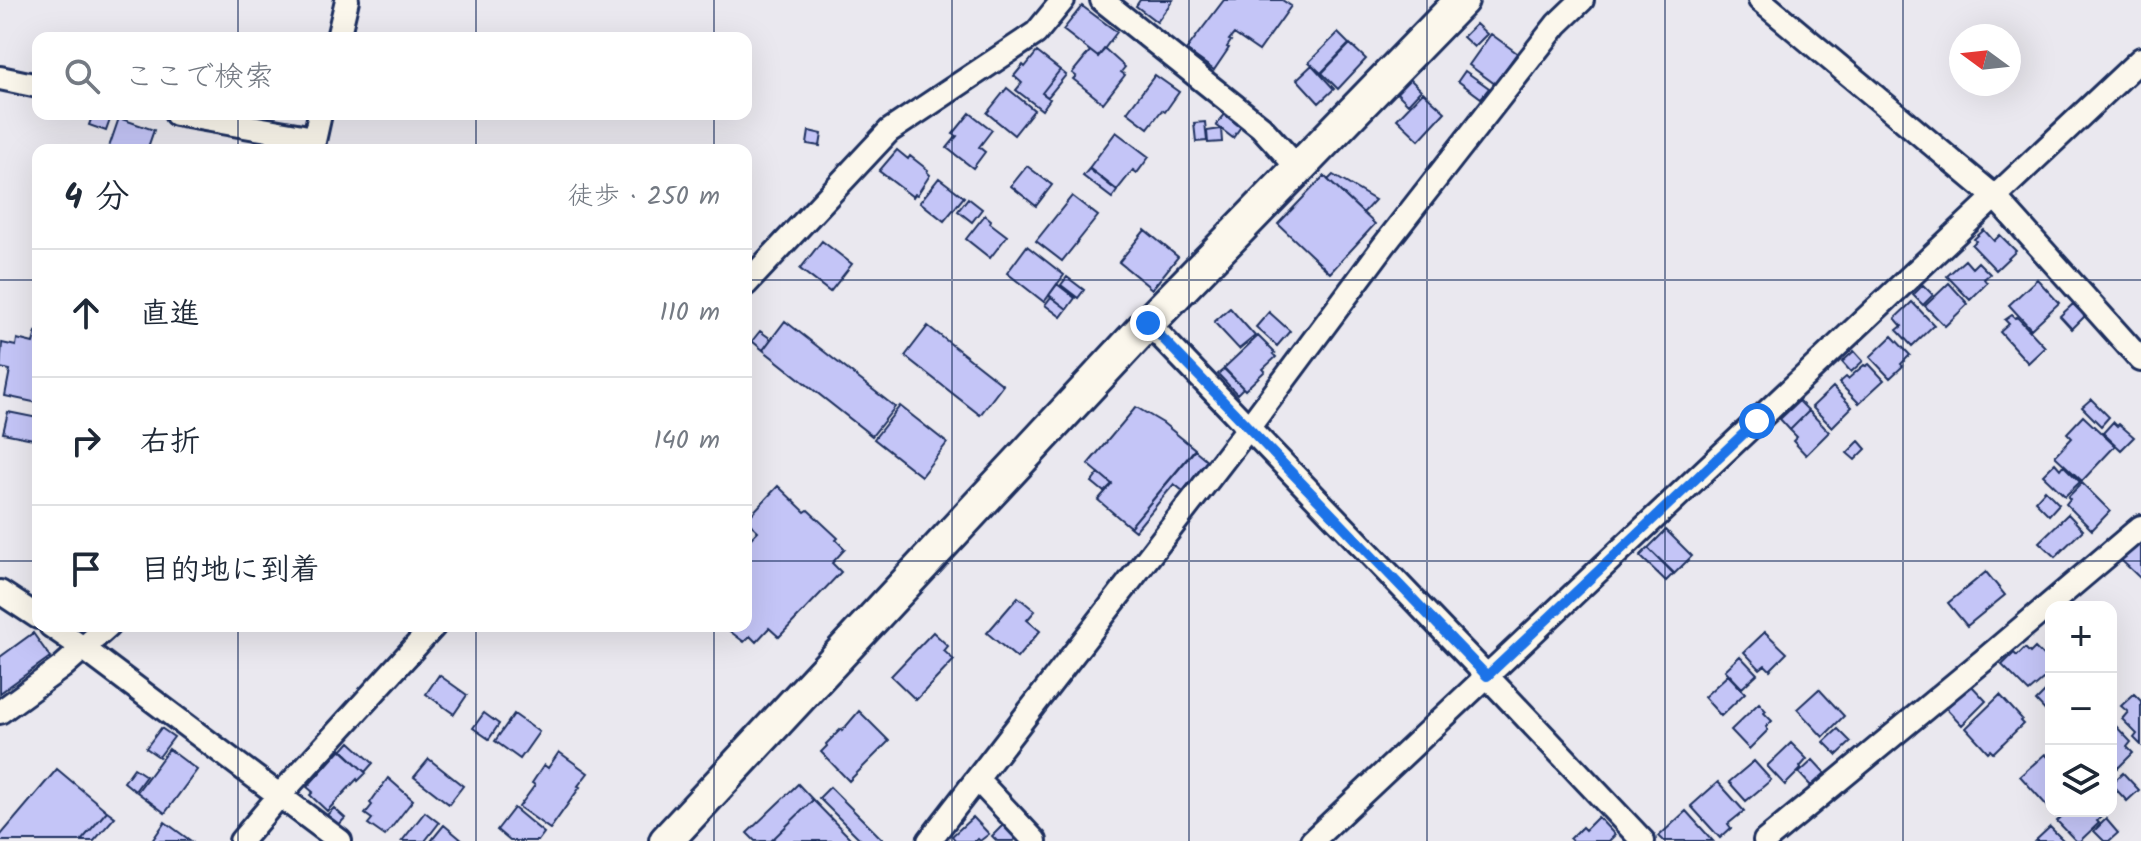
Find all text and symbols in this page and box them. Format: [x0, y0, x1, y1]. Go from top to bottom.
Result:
north arrow [1949, 24, 2021, 96]
search box [32, 32, 752, 120]
icon: search [60, 54, 104, 98]
text: ここで検索 [124, 54, 274, 102]
text: 4 分 [64, 171, 130, 225]
text: 徒歩 · 250 m [568, 176, 720, 218]
icon: ahead [64, 291, 108, 335]
text: 直進 [140, 291, 200, 339]
text: 110 m [660, 292, 720, 334]
route end [1130, 305, 1166, 341]
route start [1739, 403, 1775, 439]
icon: right [64, 419, 108, 463]
text: 右折 [140, 419, 200, 467]
text: 140 m [653, 420, 720, 462]
icon: arrive [64, 547, 108, 591]
text: 目的地に到着 [140, 547, 320, 595]
map controls [2045, 601, 2117, 817]
button: + [2045, 601, 2117, 673]
button: − [2045, 673, 2117, 745]
button: layers [2045, 745, 2117, 817]

